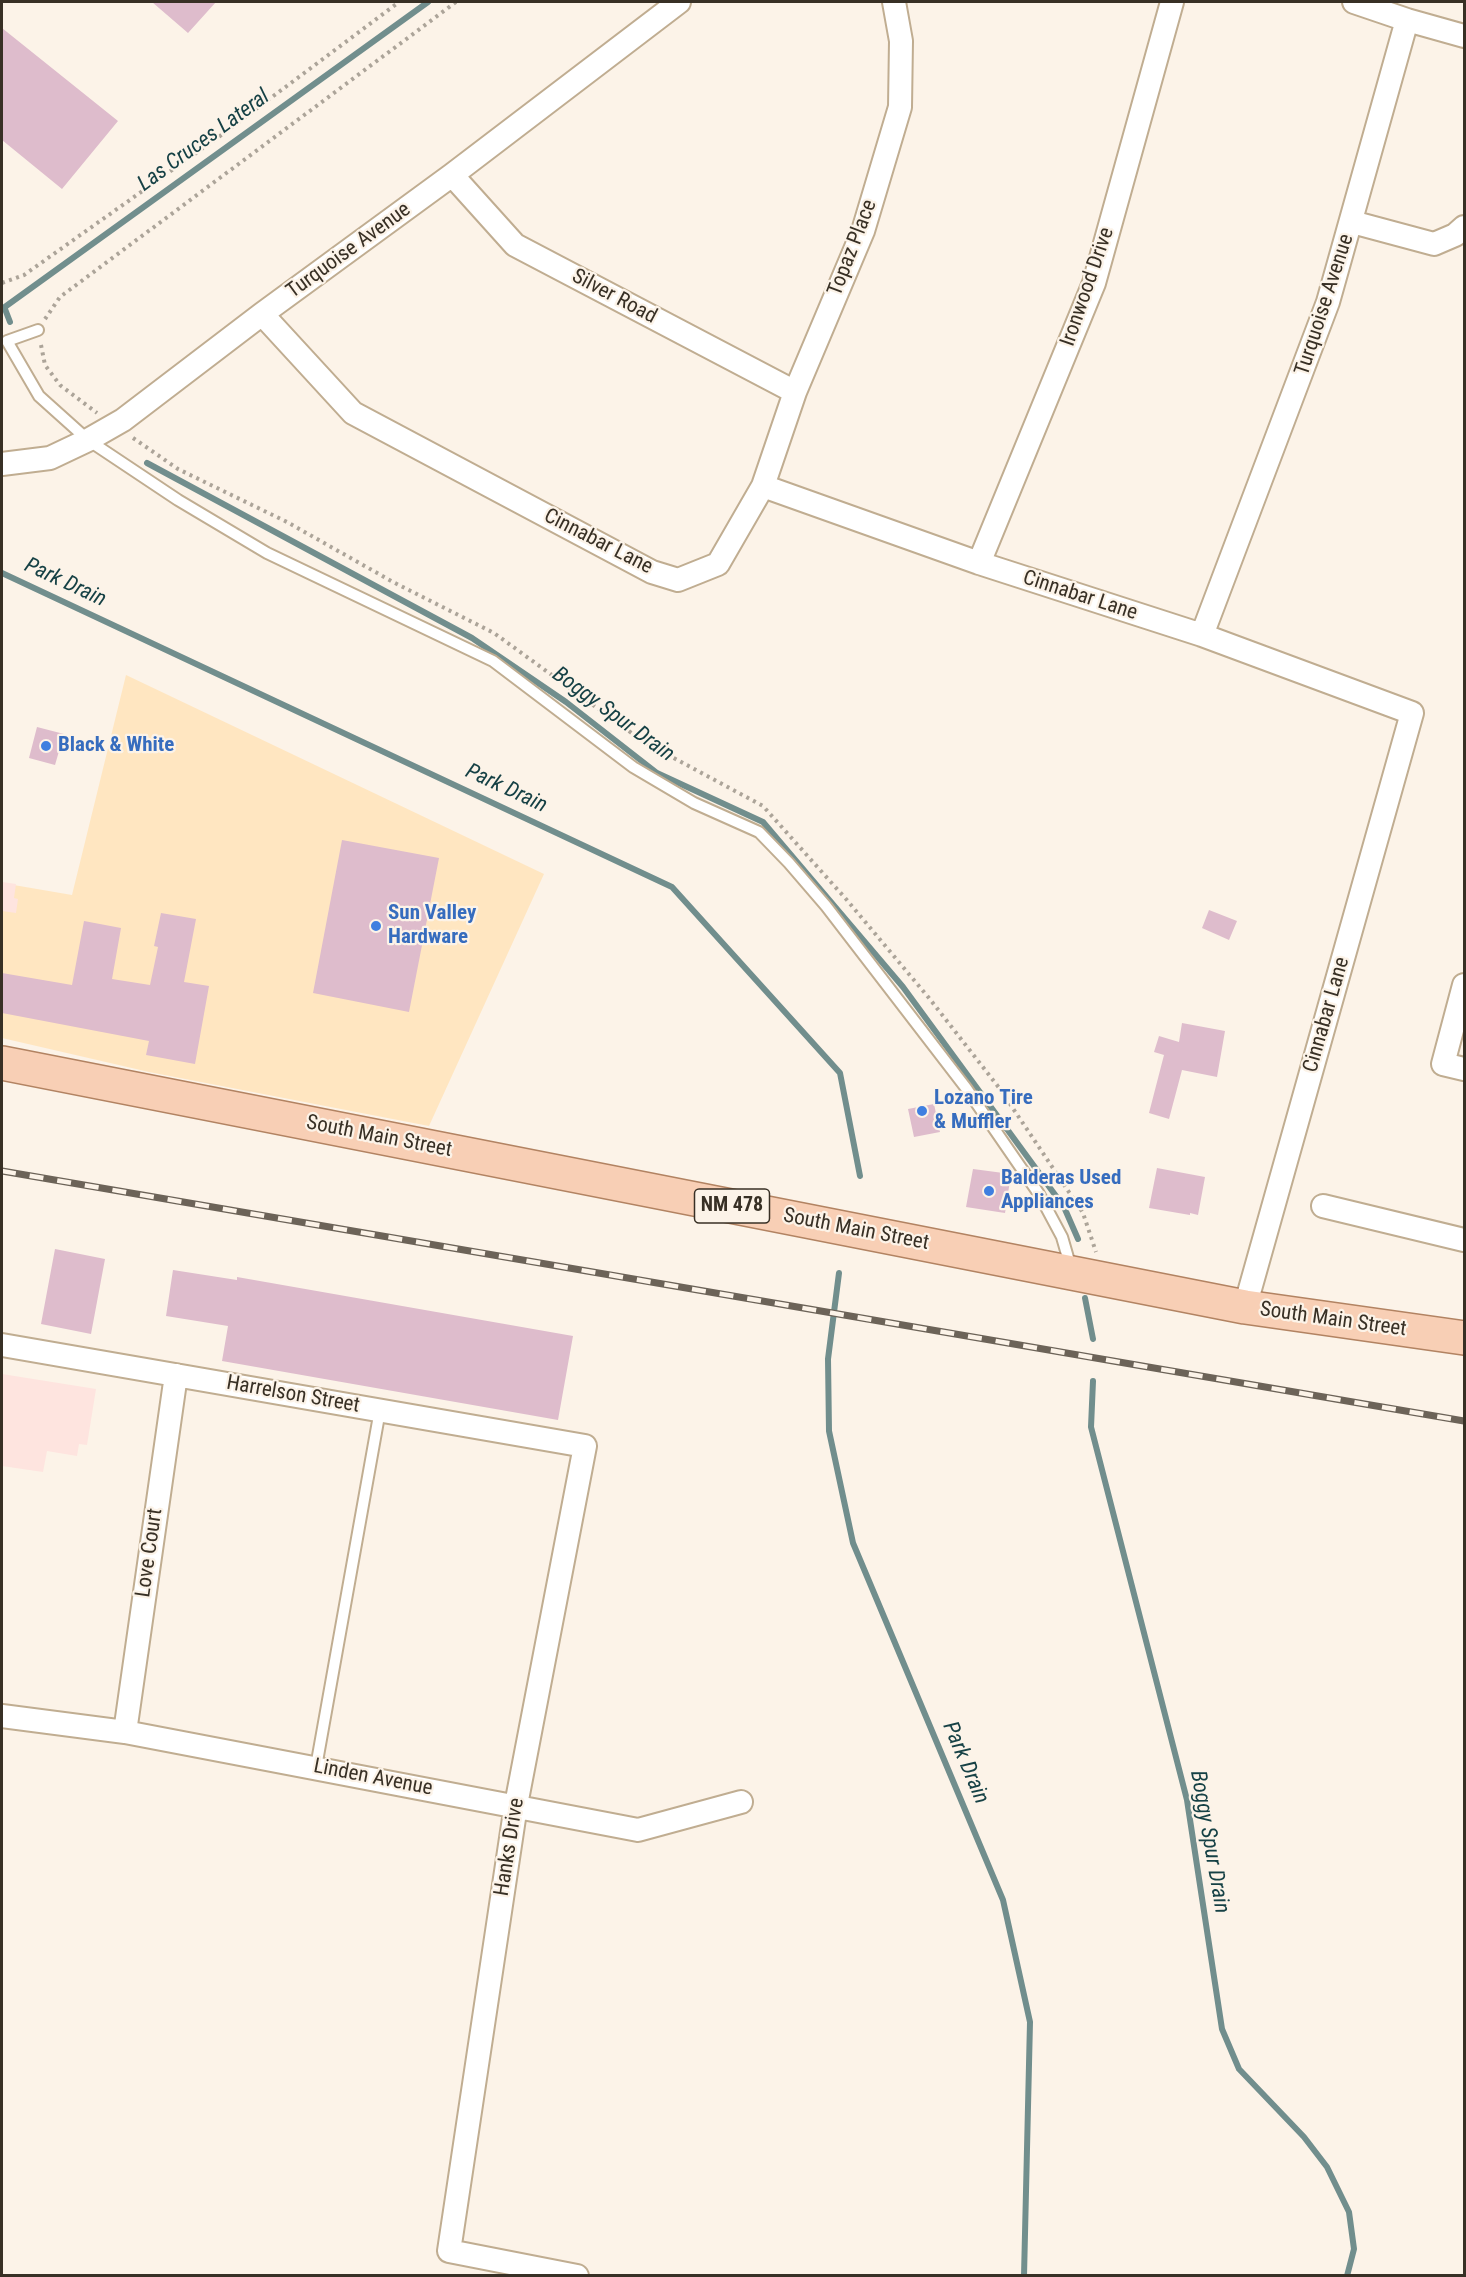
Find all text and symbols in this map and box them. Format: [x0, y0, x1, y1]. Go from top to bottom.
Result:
water label: Las Cruces Lateral [133, 84, 275, 198]
street label: Topaz Place [823, 196, 883, 300]
street label: Turquoise Avenue [282, 198, 416, 304]
street label: Ironwood Drive [1056, 224, 1120, 350]
street label: Turquoise Avenue [1290, 231, 1360, 379]
street label: Silver Road [567, 264, 661, 330]
street label: Cinnabar Lane [539, 504, 657, 580]
water label: Park Drain [20, 553, 110, 613]
street label: Cinnabar Lane [1020, 566, 1140, 626]
water label: Boggy Spur Drain [547, 662, 679, 768]
place label: Black & White [58, 733, 174, 759]
marker: Black & White [39, 739, 53, 753]
water label: Park Drain [461, 759, 551, 819]
place label: Sun Valley Hardware [388, 901, 476, 951]
marker: Sun Valley Hardware [369, 919, 383, 933]
street label: Cinnabar Lane [1299, 954, 1355, 1076]
place label: Lozano Tire & Muffler [934, 1086, 1033, 1136]
marker: Lozano Tire & Muffler [915, 1104, 929, 1118]
street label: South Main Street [304, 1111, 454, 1163]
place label: Balderas Used Appliances [1001, 1166, 1121, 1216]
marker: Balderas Used Appliances [982, 1184, 996, 1198]
road number: NM 478 [694, 1189, 770, 1223]
street label: South Main Street [781, 1204, 931, 1256]
street label: South Main Street [1258, 1297, 1408, 1343]
street label: Harrelson Street [225, 1371, 361, 1419]
street label: Love Court [131, 1507, 169, 1599]
water label: Park Drain [936, 1718, 994, 1808]
street label: Linden Avenue [311, 1754, 435, 1802]
water label: Boggy Spur Drain [1183, 1769, 1235, 1915]
street label: Hanks Drive [490, 1796, 530, 1898]

